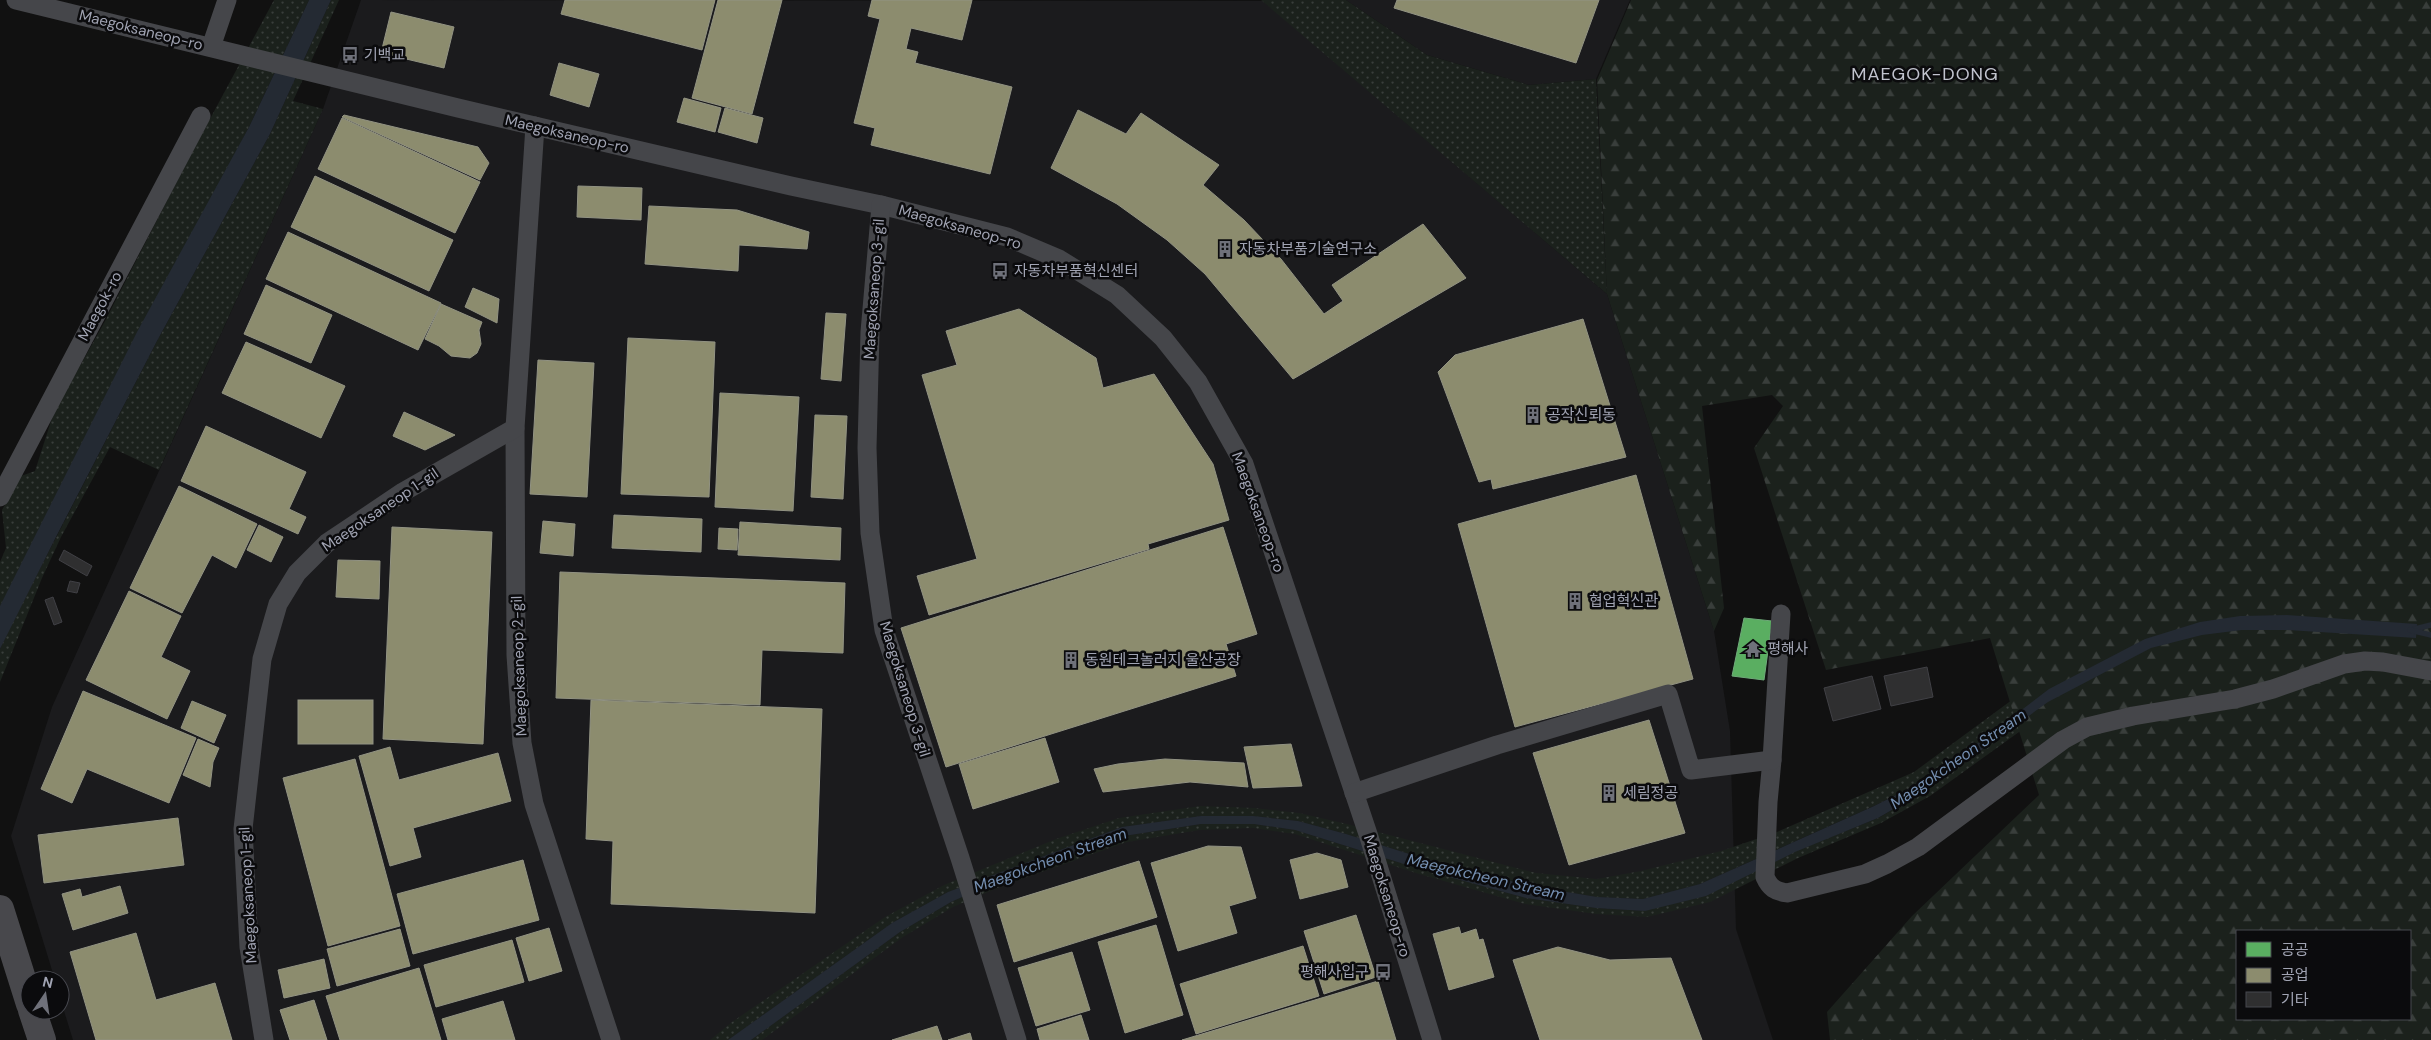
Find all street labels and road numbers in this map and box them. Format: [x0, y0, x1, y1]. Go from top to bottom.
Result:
street label: Maegoksaneop-ro [77, 5, 205, 55]
street label: Maegoksaneop-ro [503, 110, 631, 158]
street label: Maegoksaneop-ro [896, 200, 1024, 254]
street label: Maegoksaneop 3-gil [859, 218, 889, 360]
street label: Maegok-ro [73, 268, 127, 344]
street label: Maegoksaneop-ro [1227, 449, 1289, 575]
street label: Maegoksaneop 1-gil [318, 464, 442, 556]
street label: Maegoksaneop 2-gil [507, 595, 531, 737]
street label: Maegoksaneop 3-gil [875, 619, 935, 759]
street label: Maegoksaneop 1-gil [234, 826, 262, 964]
street label: Maegoksaneop-ro [1359, 832, 1415, 960]

